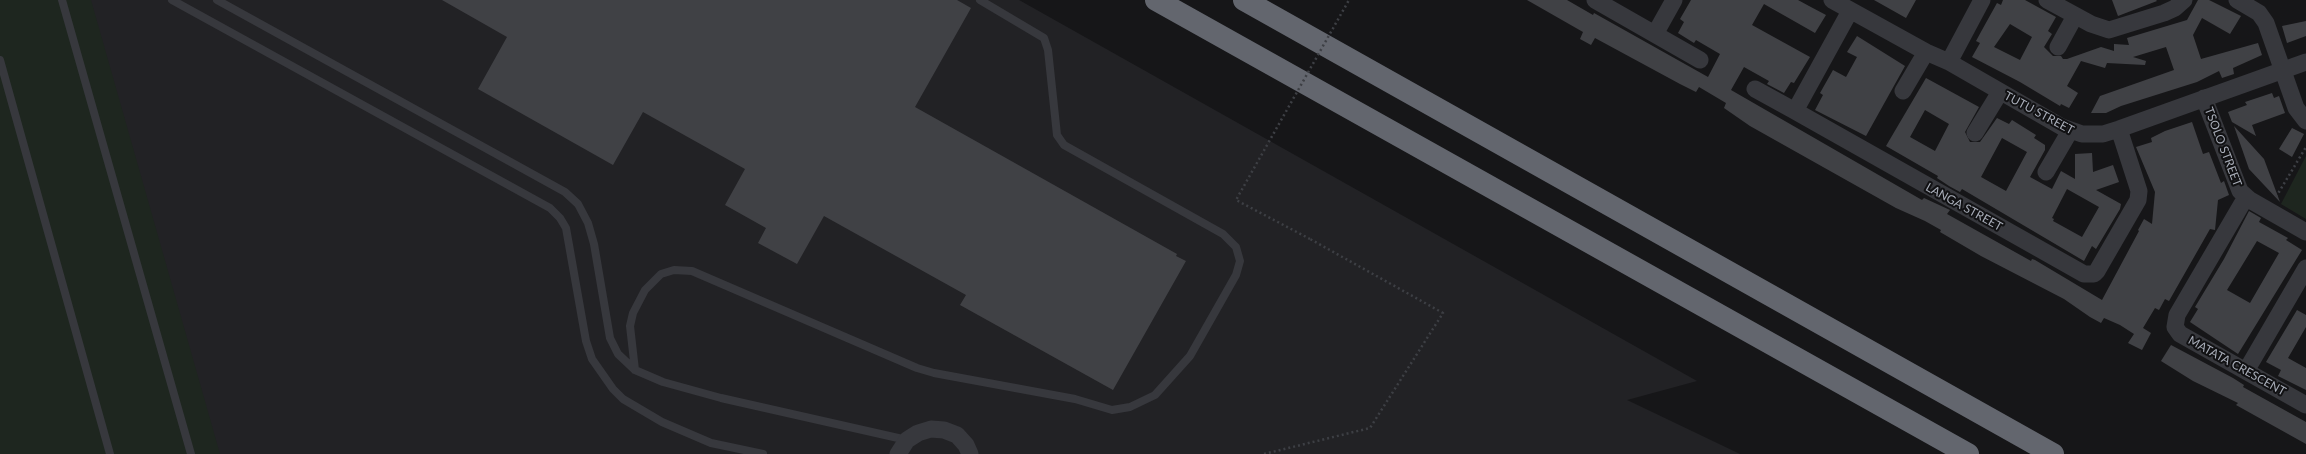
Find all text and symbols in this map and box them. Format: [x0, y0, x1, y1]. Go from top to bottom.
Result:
street label: TUTU STREET [2002, 89, 2076, 137]
street label: TSOLO STREET [2201, 105, 2245, 189]
street label: LANGA STREET [1923, 180, 2005, 234]
street label: MATATA CRESCENT [2186, 333, 2288, 399]

